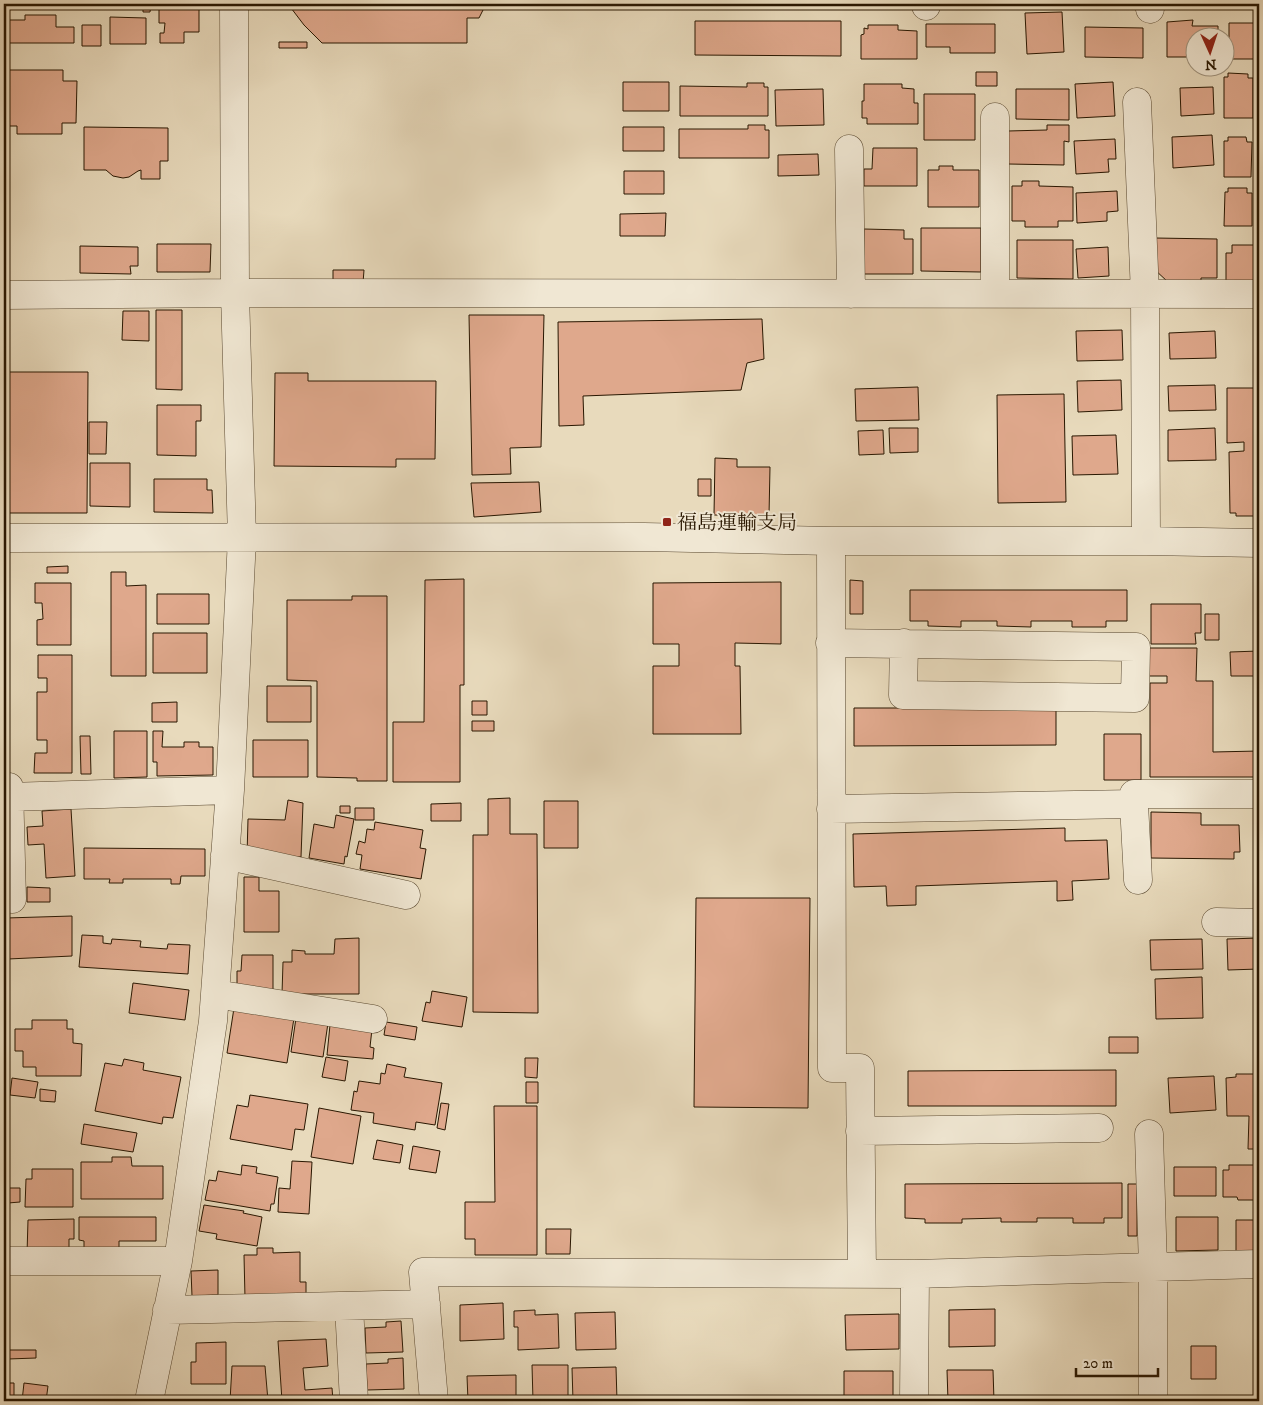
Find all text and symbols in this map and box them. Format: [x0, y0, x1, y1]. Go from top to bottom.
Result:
north arrow [1186, 28, 1236, 78]
text: N [1204, 55, 1217, 73]
place label: 福島運輸支局 [677, 511, 797, 536]
marker: 福島運輸支局 [661, 516, 673, 528]
scale bar [1076, 1345, 1158, 1377]
text: 20 m [1083, 1354, 1113, 1373]

